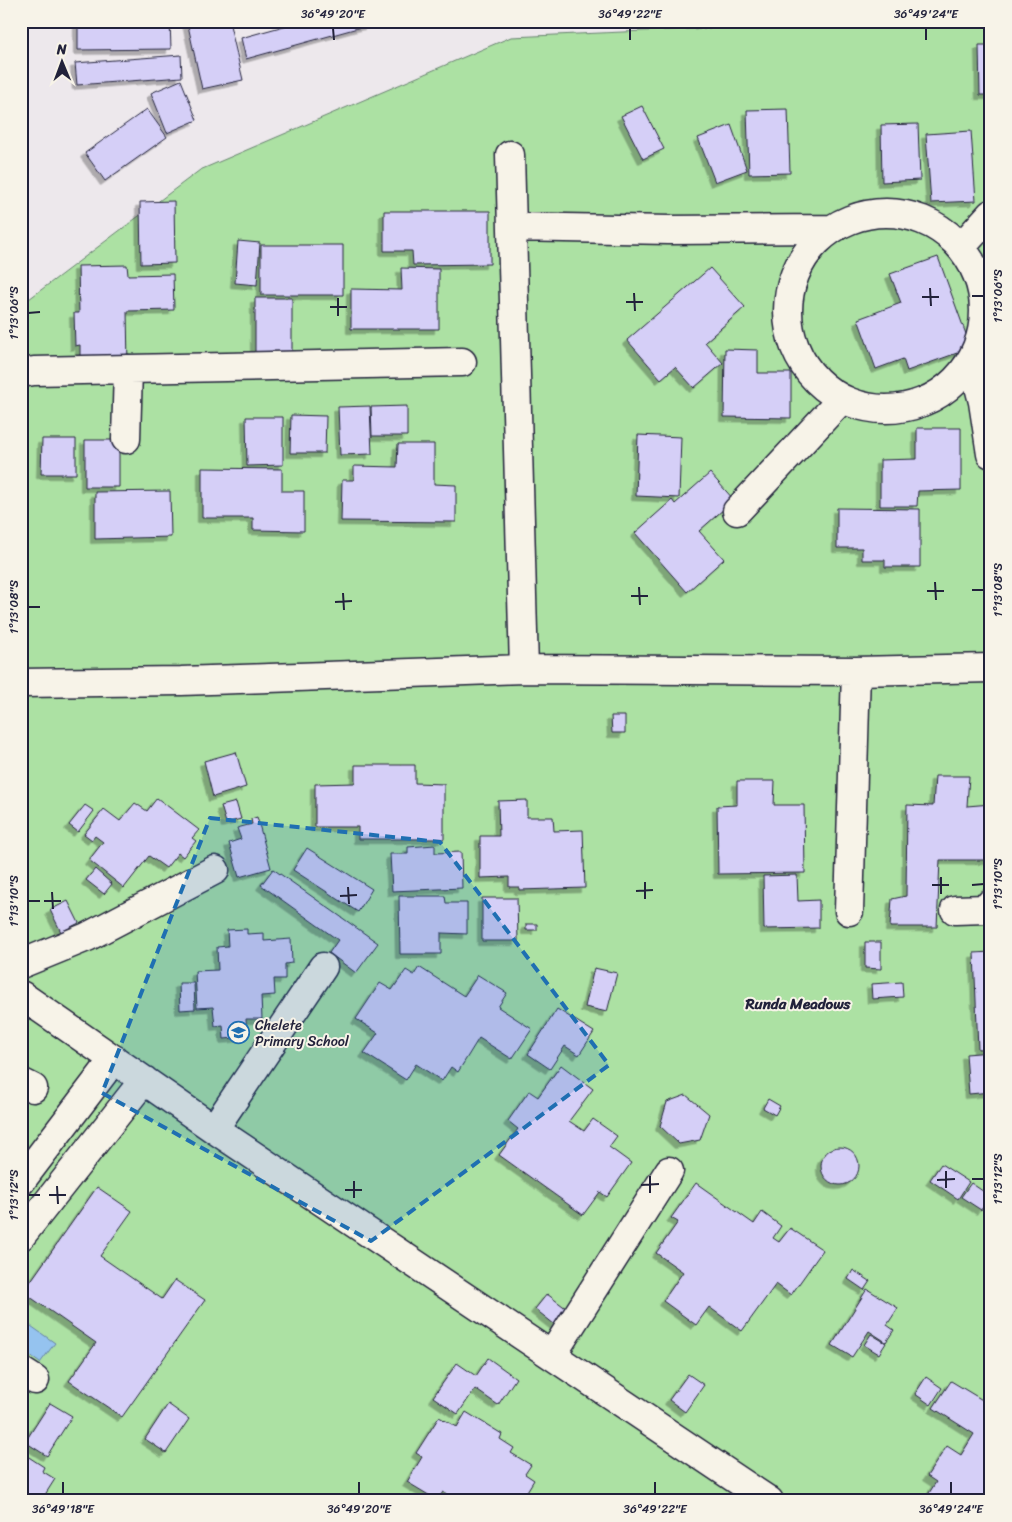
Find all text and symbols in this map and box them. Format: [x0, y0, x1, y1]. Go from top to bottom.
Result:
text: 36°49'20"E [301, 3, 366, 25]
text: 36°49'22"E [598, 3, 663, 25]
text: 36°49'24"E [894, 3, 959, 25]
text: N [56, 37, 67, 62]
north arrow [38, 38, 88, 88]
text: 1°13'06"S [987, 269, 1009, 323]
text: 1°13'06"S [3, 286, 25, 340]
text: 1°13'08"S [987, 563, 1009, 617]
text: 1°13'08"S [3, 580, 25, 634]
text: 1°13'10"S [987, 858, 1009, 910]
text: 1°13'10"S [3, 875, 25, 927]
district label: Runda Meadows [745, 991, 852, 1017]
place label: Chelete Primary School [255, 1013, 350, 1054]
school or university icon: Chelete Primary School [227, 1021, 251, 1045]
text: 1°13'12"S [987, 1153, 1009, 1205]
text: 1°13'12"S [3, 1169, 25, 1221]
text: 36°49'18"E [32, 1498, 95, 1520]
text: 36°49'20"E [327, 1498, 392, 1520]
text: 36°49'22"E [623, 1498, 688, 1520]
text: 36°49'24"E [919, 1498, 984, 1520]

